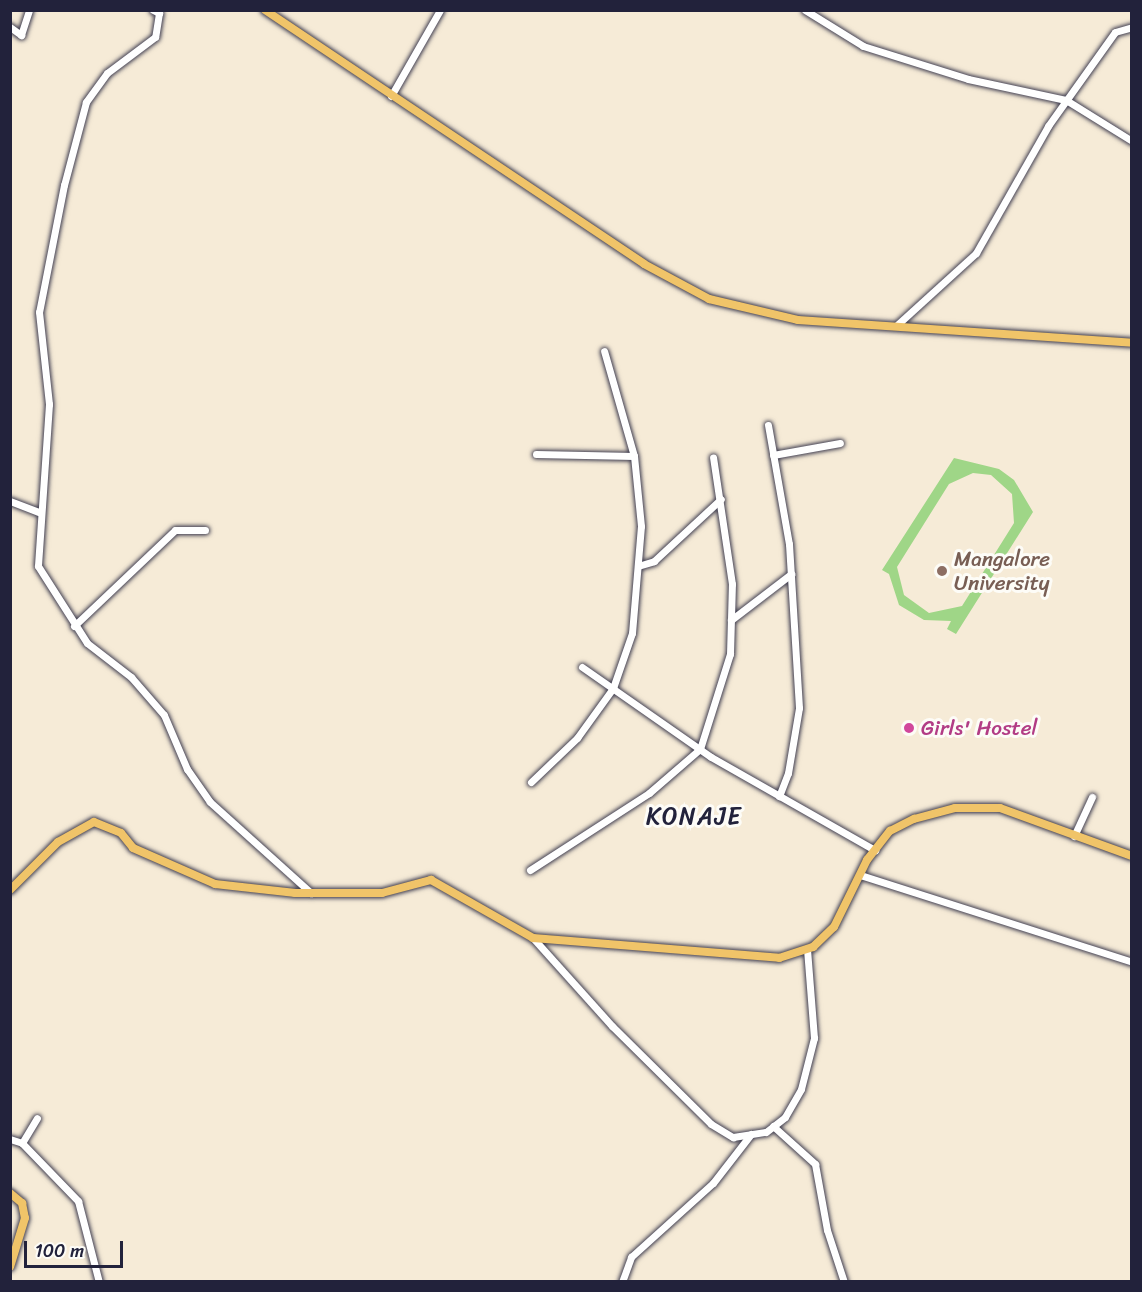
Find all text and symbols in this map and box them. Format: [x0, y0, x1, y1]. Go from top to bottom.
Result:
place label: Mangalore University [954, 546, 1050, 596]
marker: Mangalore University [935, 564, 949, 578]
place label: Girls' Hostel [921, 715, 1038, 741]
marker: Girls' Hostel [902, 721, 916, 735]
district label: KONAJE [646, 803, 742, 831]
scale bar [27, 1229, 126, 1267]
text: 100 m [35, 1235, 84, 1267]

